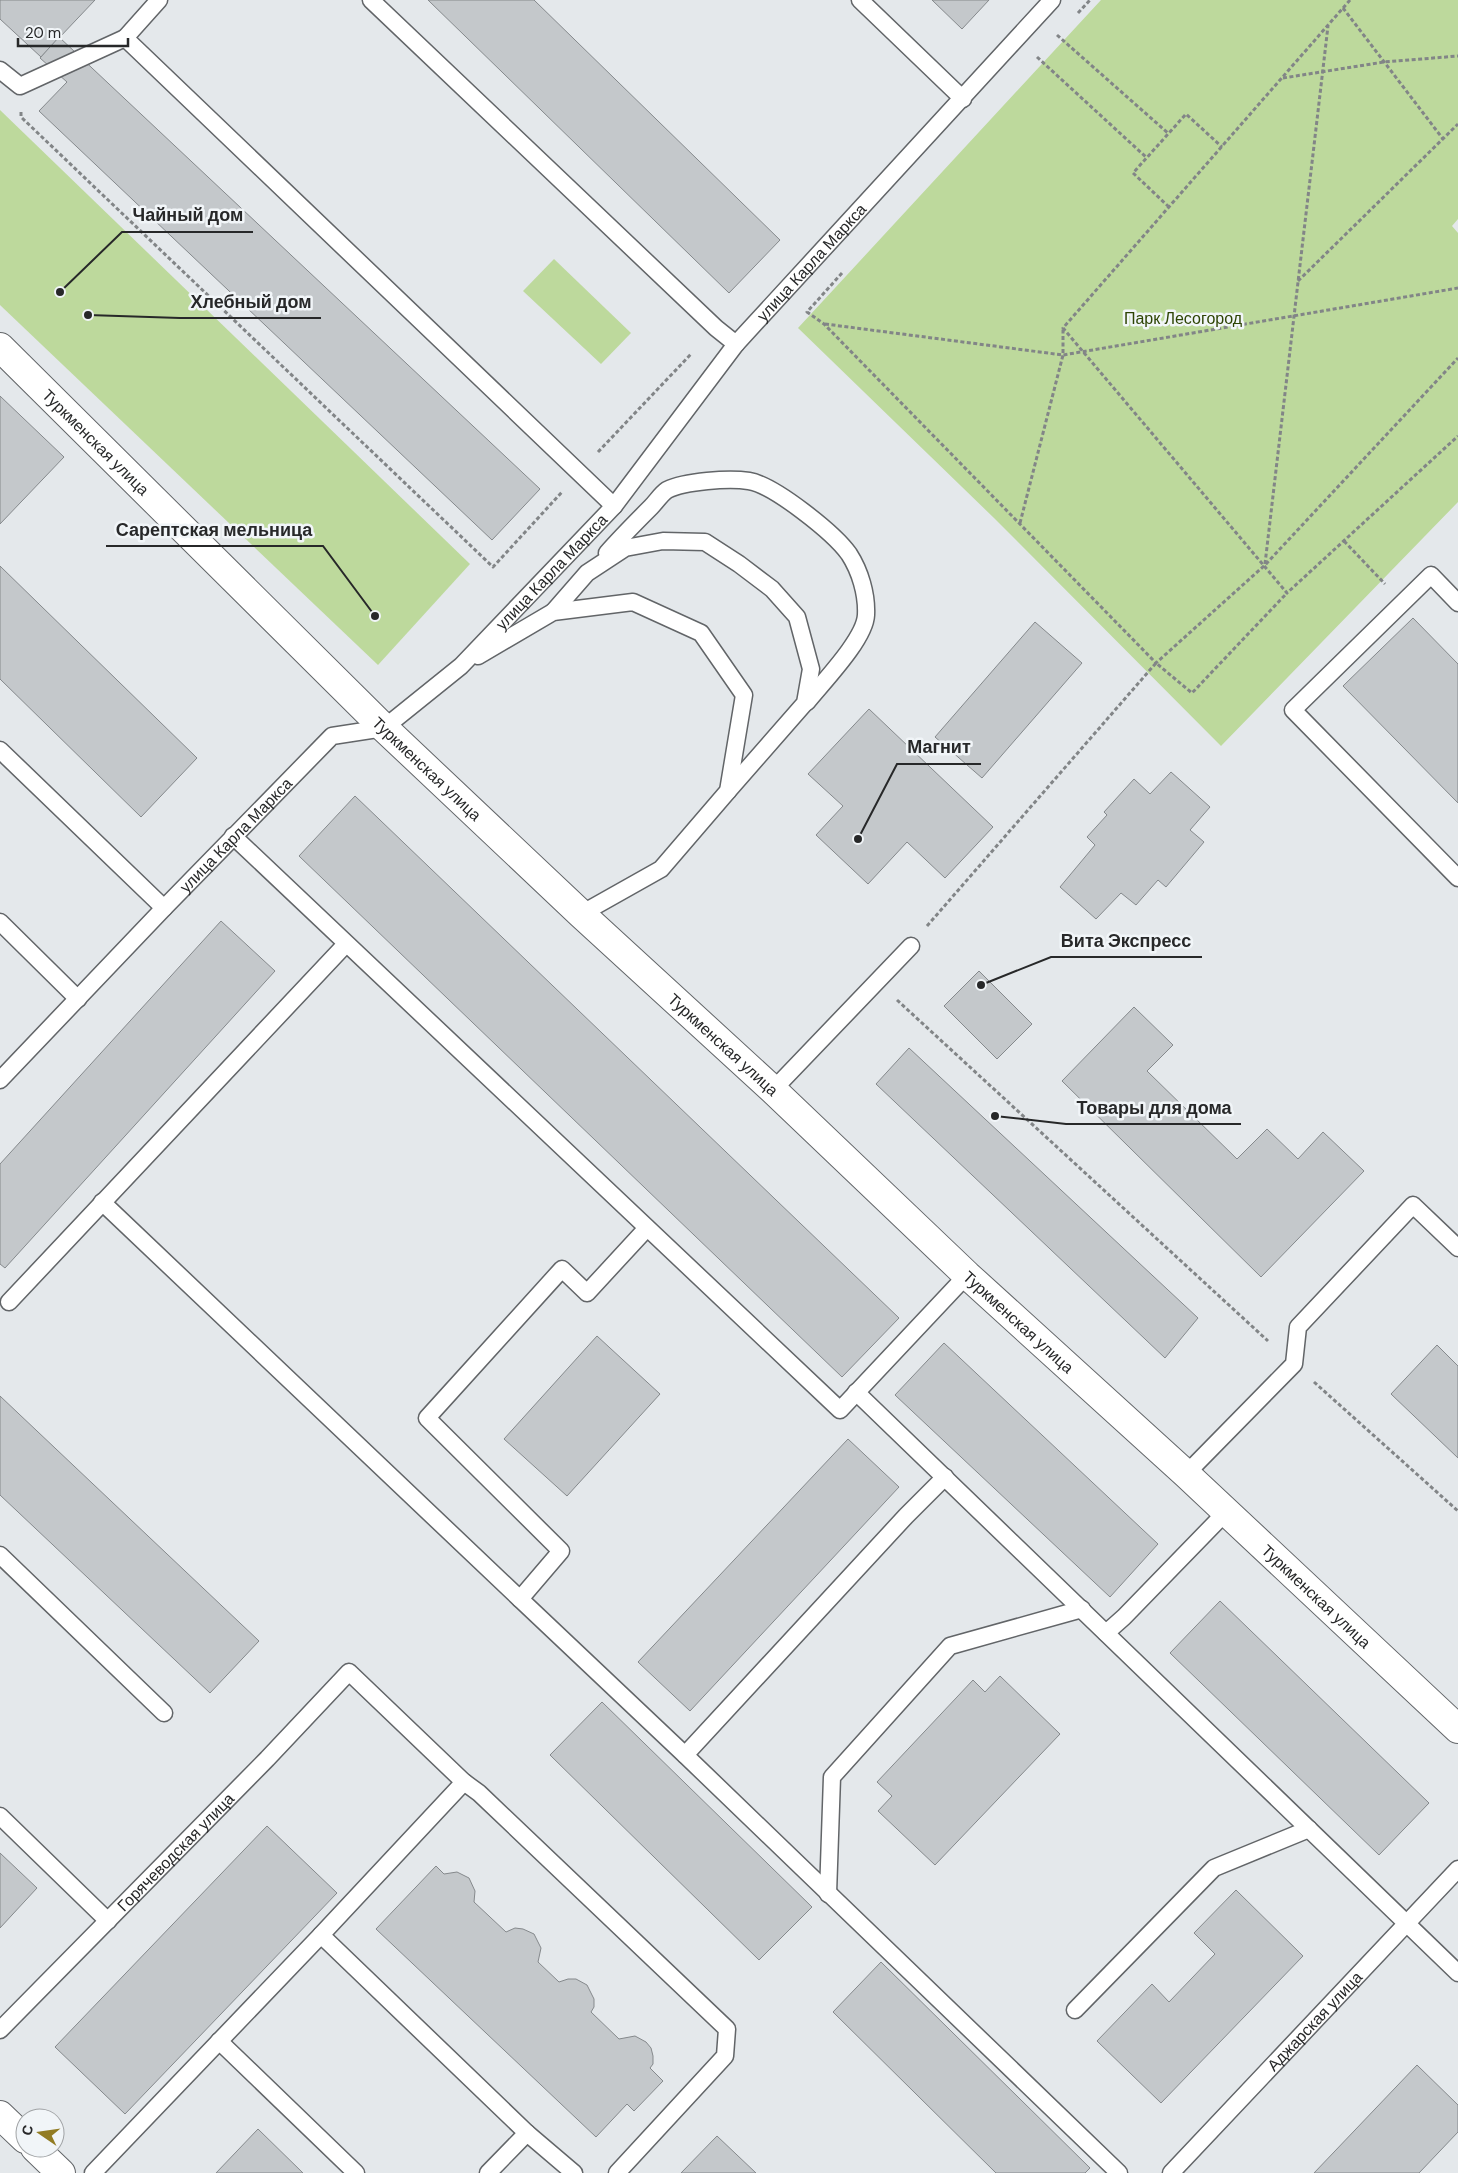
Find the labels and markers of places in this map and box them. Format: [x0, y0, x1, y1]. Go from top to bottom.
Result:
callout: Чайный дом [122, 199, 253, 232]
callout: Хлебный дом [180, 285, 321, 318]
callout: Сарептская мельница [106, 513, 323, 546]
callout: Магнит [897, 731, 981, 764]
callout: Вита Экспресс [1051, 924, 1202, 957]
callout: Товары для дома [1066, 1091, 1241, 1124]

